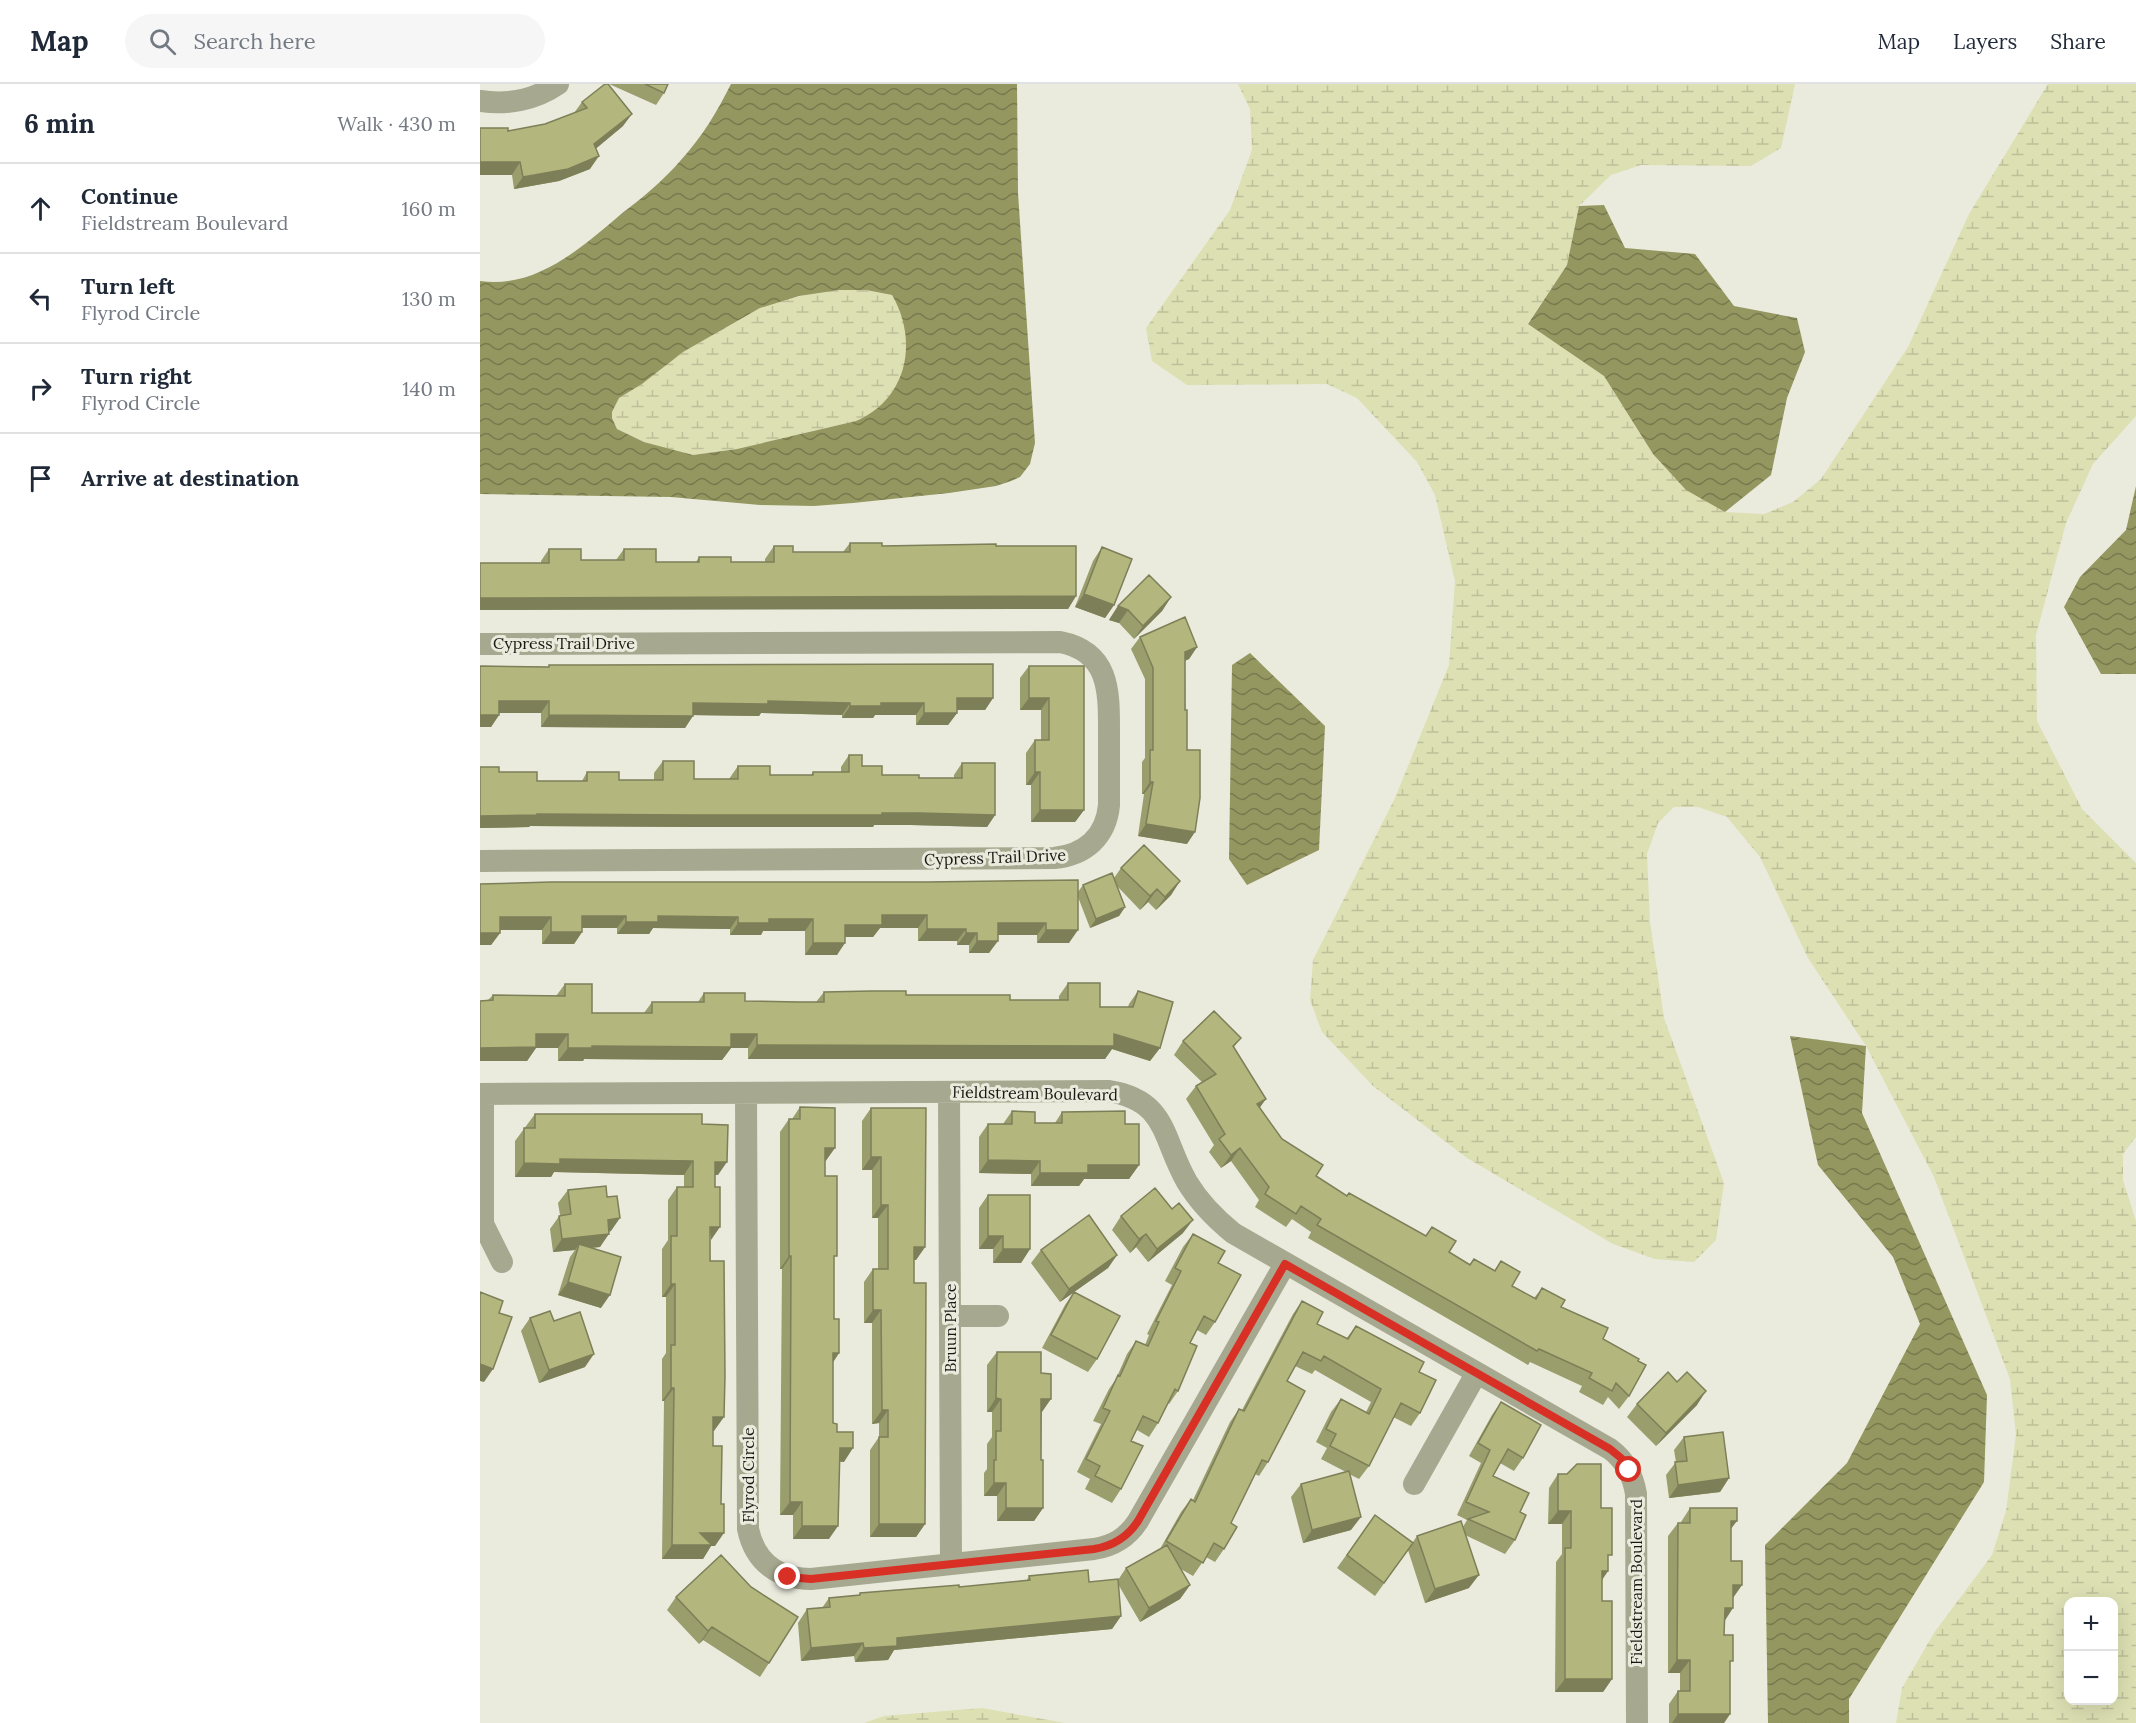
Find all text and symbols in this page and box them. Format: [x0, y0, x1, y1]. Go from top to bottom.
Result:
search box [125, 14, 545, 68]
text: Map [30, 23, 89, 59]
icon: search [146, 25, 179, 58]
text: Search here [194, 27, 316, 55]
text: Map [1877, 28, 1920, 55]
text: Layers [1953, 28, 2017, 55]
text: Share [2050, 28, 2106, 55]
text: 6 min [24, 107, 95, 140]
text: Walk · 430 m [337, 111, 456, 136]
text: Continue [81, 182, 178, 210]
icon: ahead [24, 192, 57, 225]
text: 160 m [402, 196, 456, 221]
text: Fieldstream Boulevard [81, 210, 288, 235]
text: Turn left [81, 272, 175, 300]
icon: left [24, 282, 57, 315]
text: 130 m [402, 286, 456, 311]
text: Flyrod Circle [81, 300, 200, 325]
text: Turn right [81, 362, 192, 390]
icon: right [24, 372, 57, 405]
text: 140 m [402, 376, 456, 401]
text: Flyrod Circle [81, 390, 200, 415]
icon: arrive [24, 462, 57, 495]
text: Arrive at destination [81, 464, 299, 492]
street label: Cypress Trail Drive [493, 633, 635, 653]
street label: Cypress Trail Drive [924, 845, 1067, 869]
street label: Fieldstream Boulevard [952, 1082, 1119, 1104]
street label: Bruun Place [940, 1283, 960, 1373]
street label: Flyrod Circle [738, 1427, 758, 1523]
route start [1615, 1456, 1641, 1482]
street label: Fieldstream Boulevard [1626, 1499, 1646, 1665]
route end [774, 1563, 800, 1589]
map controls [2064, 1597, 2118, 1705]
button: + [2064, 1597, 2118, 1651]
button: − [2064, 1651, 2118, 1705]

